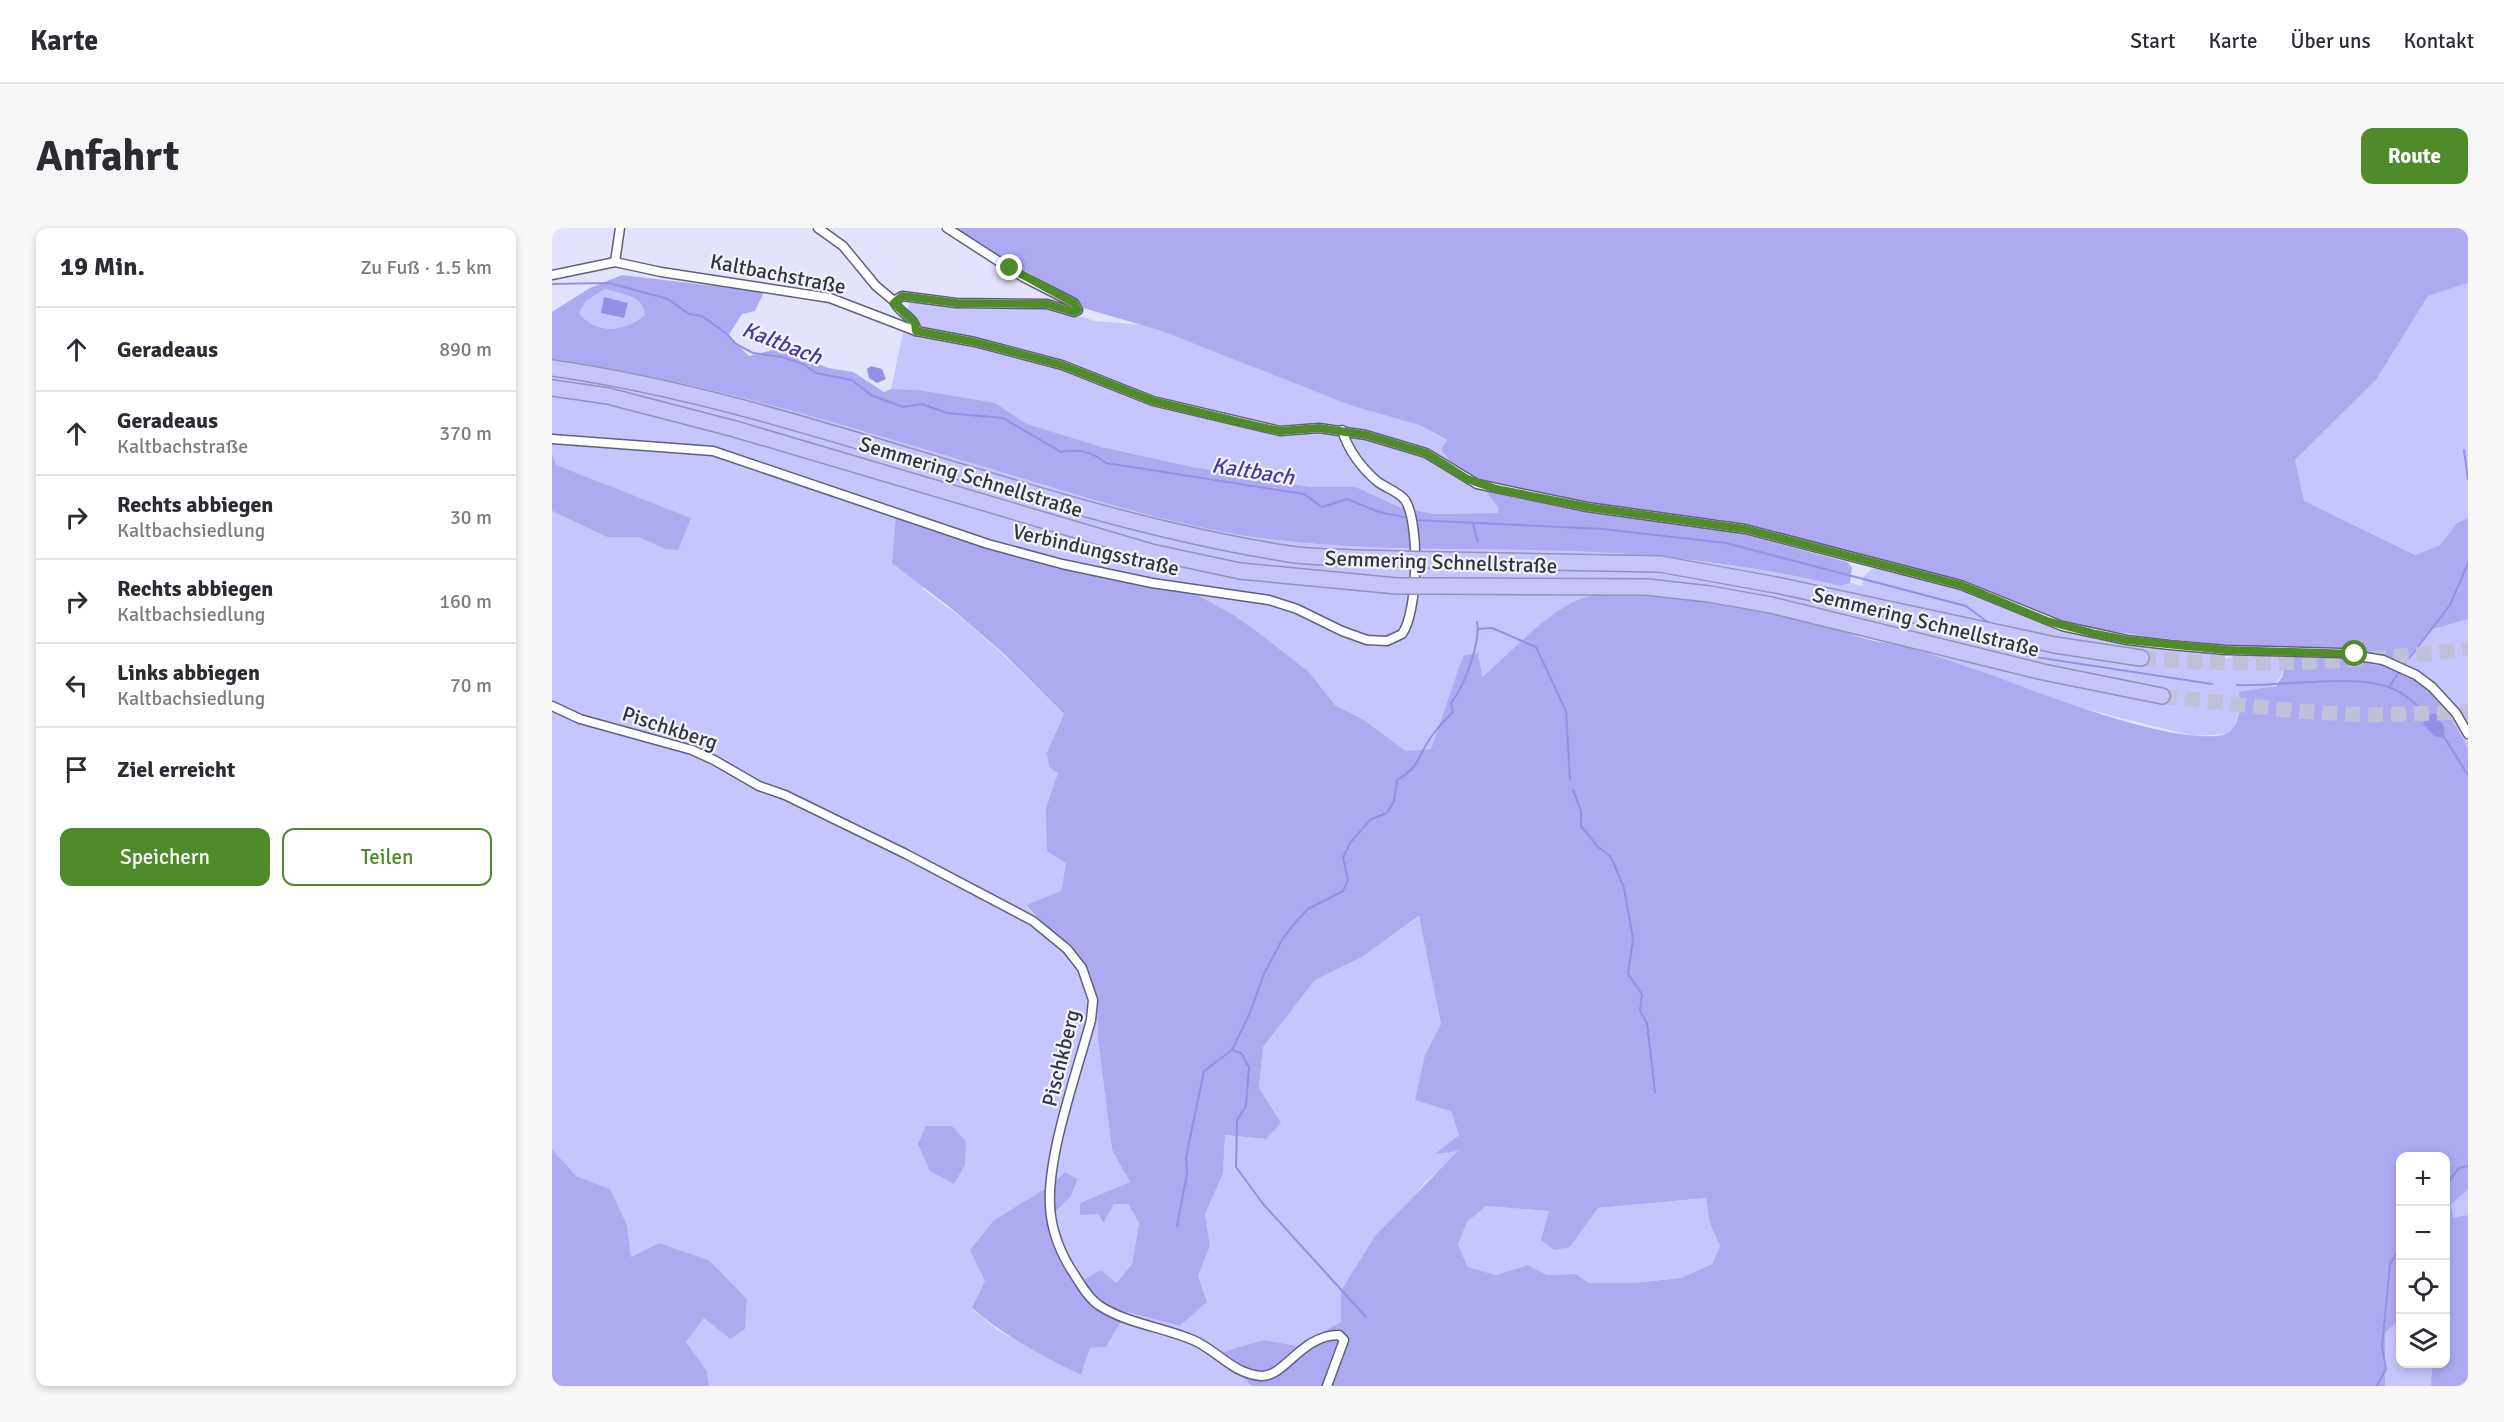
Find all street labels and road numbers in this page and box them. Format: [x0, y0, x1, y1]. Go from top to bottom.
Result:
street label: Kaltbachstraße [708, 248, 848, 300]
street label: Semmering Schnellstraße [856, 431, 1086, 523]
street label: Verbindungsstraße [1010, 518, 1182, 582]
street label: Semmering Schnellstraße [1324, 545, 1558, 579]
street label: Semmering Schnellstraße [1810, 581, 2042, 663]
street label: Pischkberg [619, 700, 721, 756]
street label: Pischkberg [1036, 1007, 1086, 1109]

